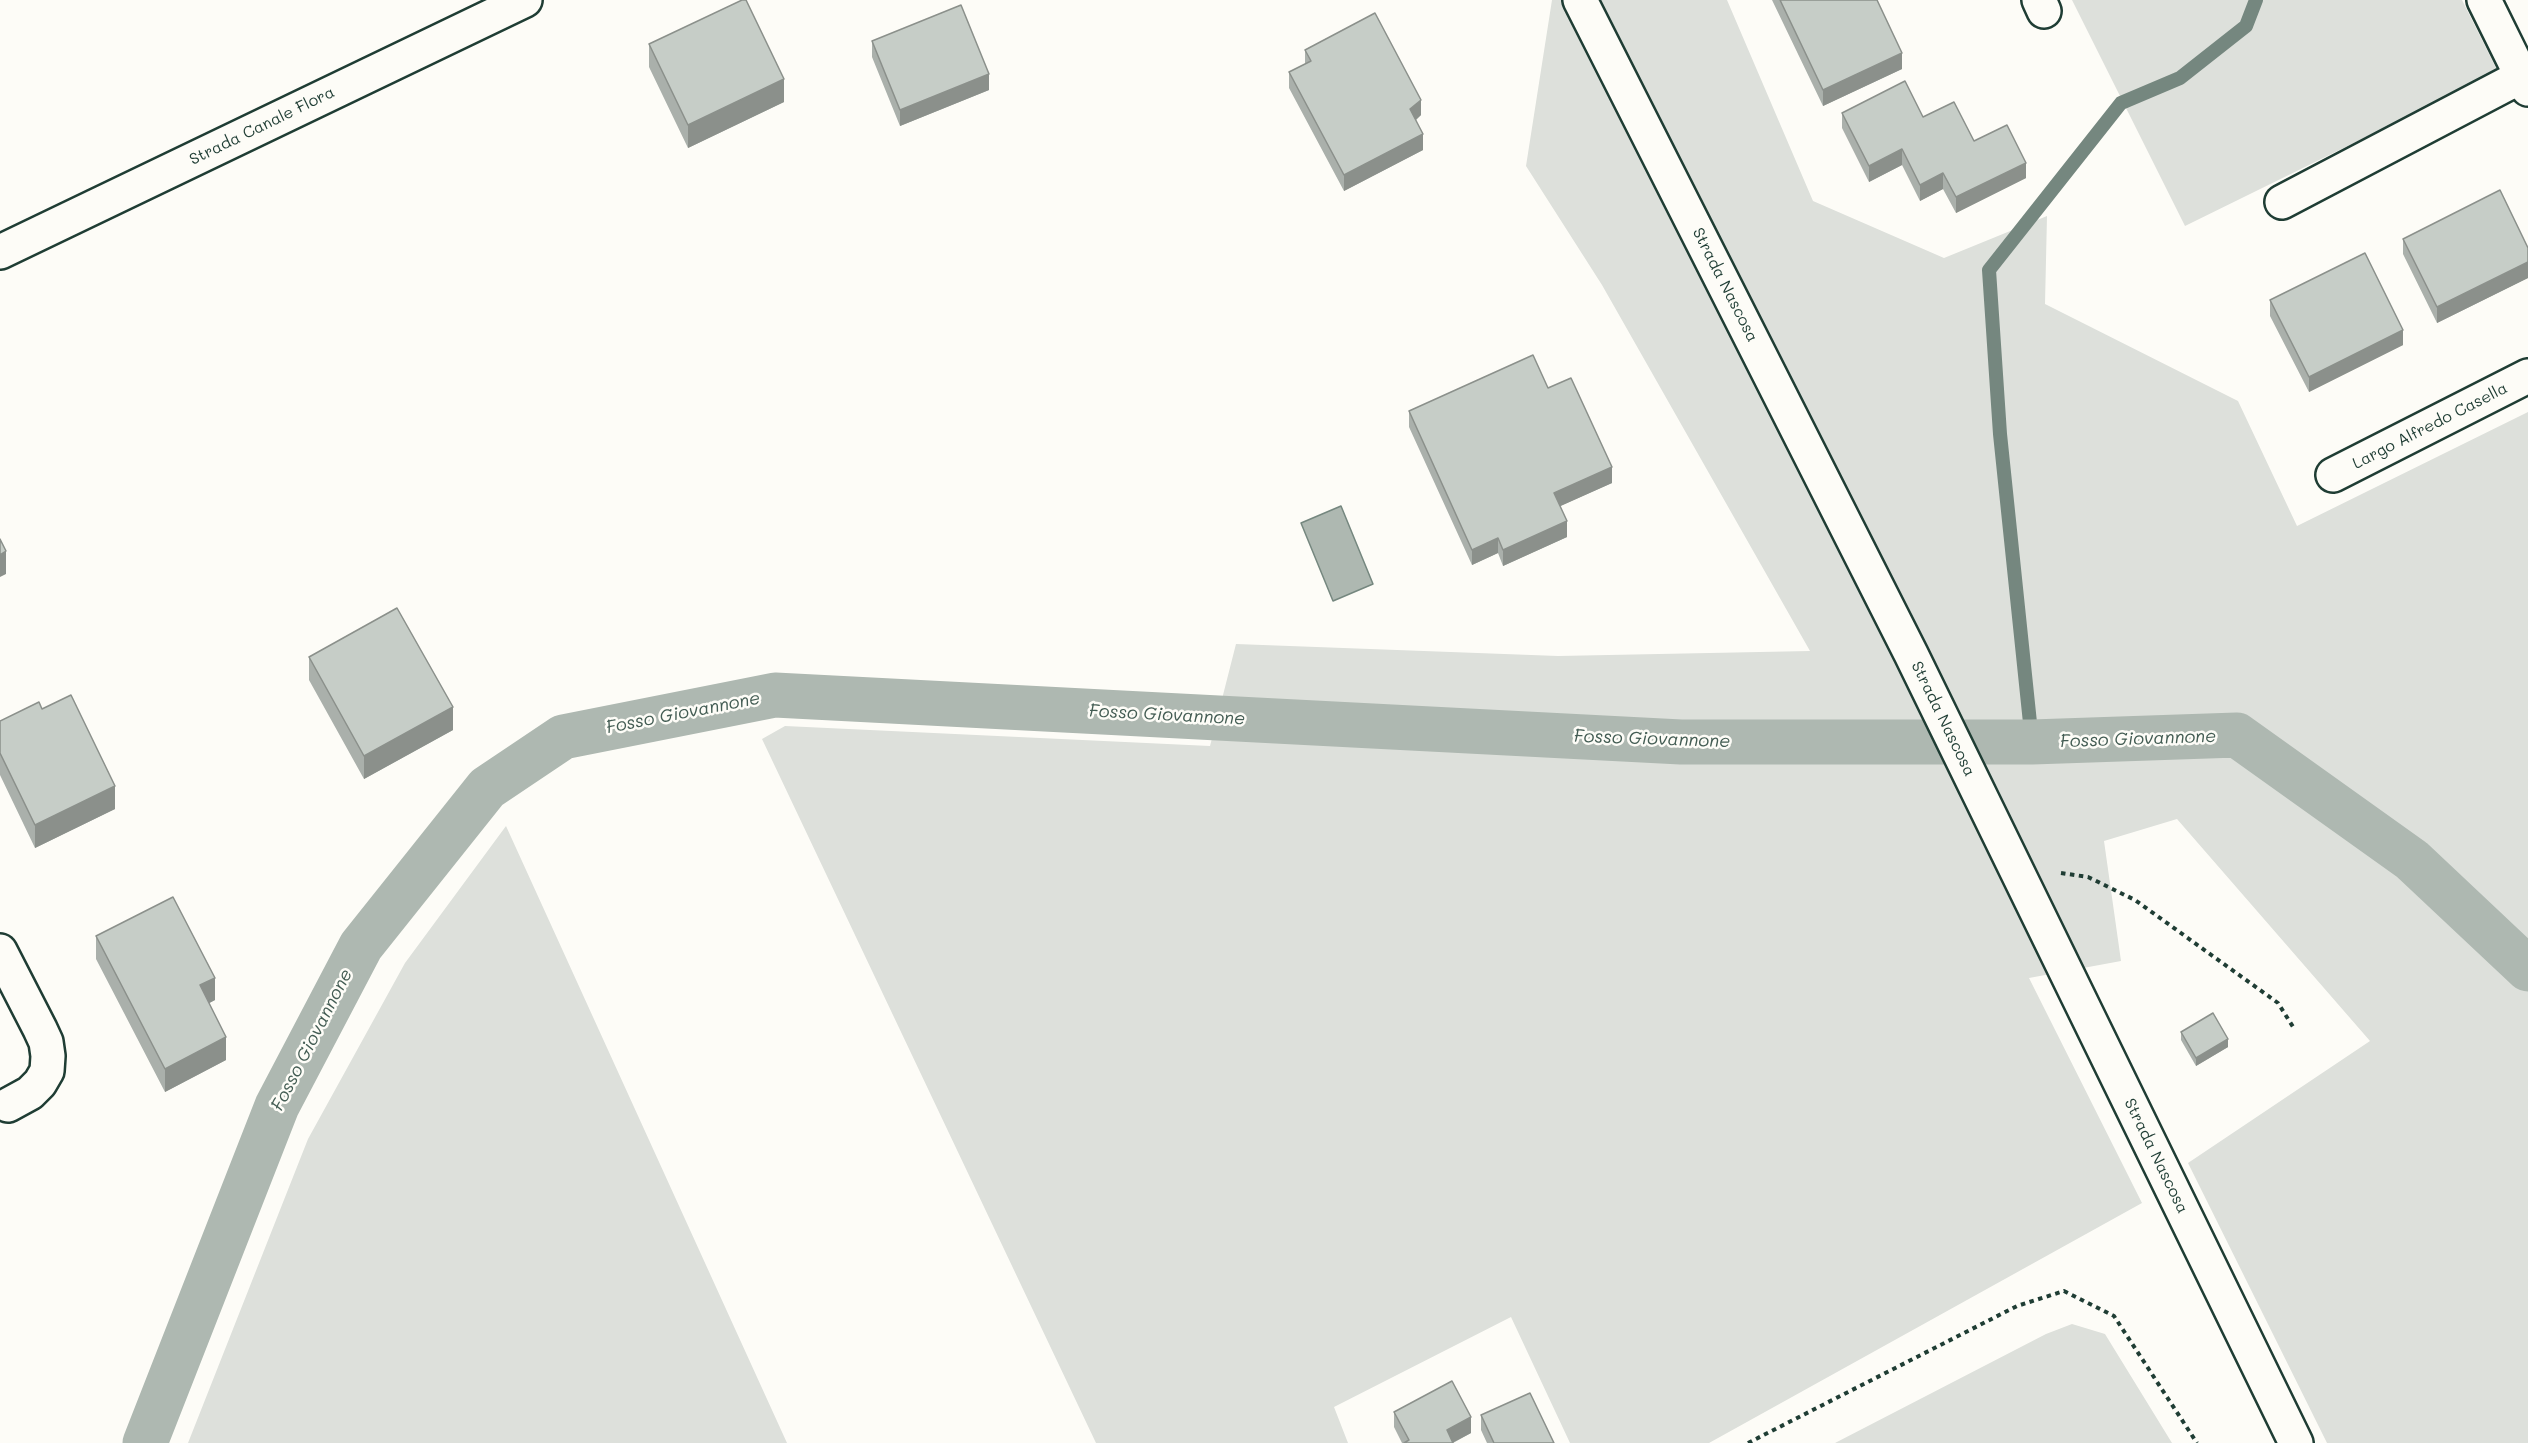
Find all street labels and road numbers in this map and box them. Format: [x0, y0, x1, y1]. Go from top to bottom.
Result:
street label: Strada Canale Flora [186, 83, 338, 169]
street label: Strada Nascosa [1688, 225, 1762, 345]
street label: Largo Alfredo Casella [2349, 379, 2511, 473]
street label: Strada Nascosa [1907, 658, 1979, 780]
street label: Strada Nascosa [2120, 1095, 2192, 1217]

